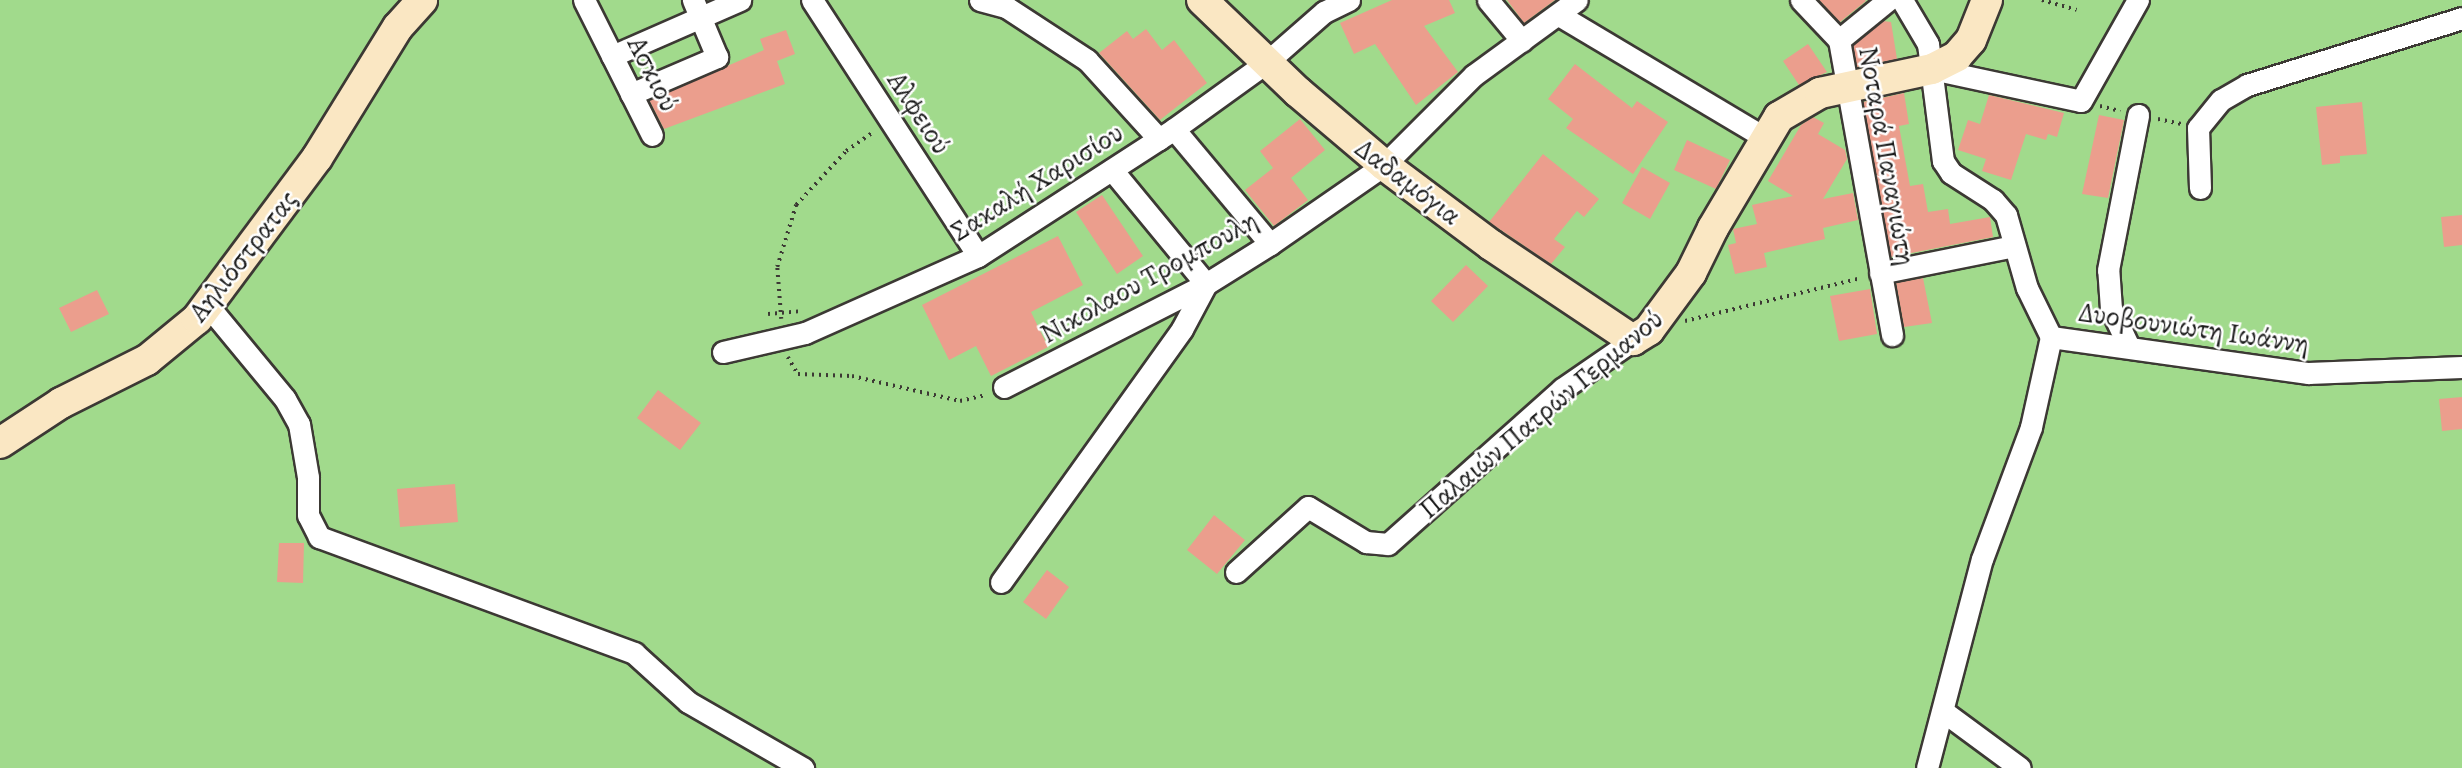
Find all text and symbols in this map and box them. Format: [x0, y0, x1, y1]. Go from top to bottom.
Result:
street label: Ασκιού [620, 31, 686, 117]
street label: Νοταρά Παναγιώτη [1851, 44, 1923, 268]
street label: Αλφειού [880, 66, 958, 160]
street label: Σακαλή Χαρισίου [945, 116, 1129, 248]
street label: Δαδαμόγια [1349, 131, 1467, 233]
street label: Αηλιόστρατας [181, 184, 305, 328]
street label: Νικολαου Τρομπουλη [1034, 203, 1264, 351]
street label: Δυοβουνιώτη Ιωάννη [2077, 295, 2311, 361]
street label: Παλαιών Πατρών Γερμανού [1412, 302, 1670, 526]

